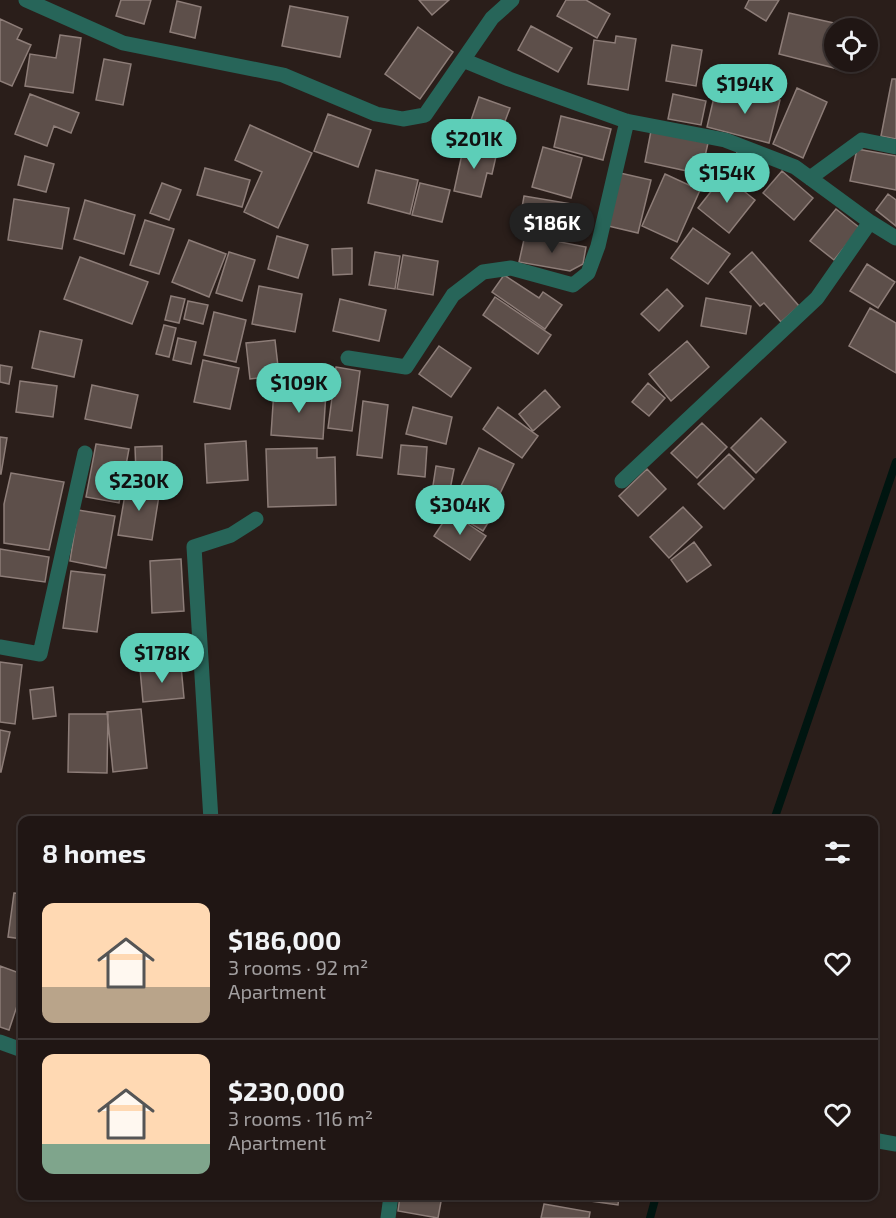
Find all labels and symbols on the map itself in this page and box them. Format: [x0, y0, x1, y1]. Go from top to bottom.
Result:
pin: $194K [703, 64, 787, 115]
pin: $201K [432, 119, 516, 170]
pin: $154K [685, 153, 769, 204]
pin: $186K [510, 203, 594, 254]
pin: $109K [257, 363, 341, 414]
pin: $230K [97, 461, 181, 512]
pin: $304K [418, 485, 502, 536]
pin: $178K [120, 633, 204, 684]

